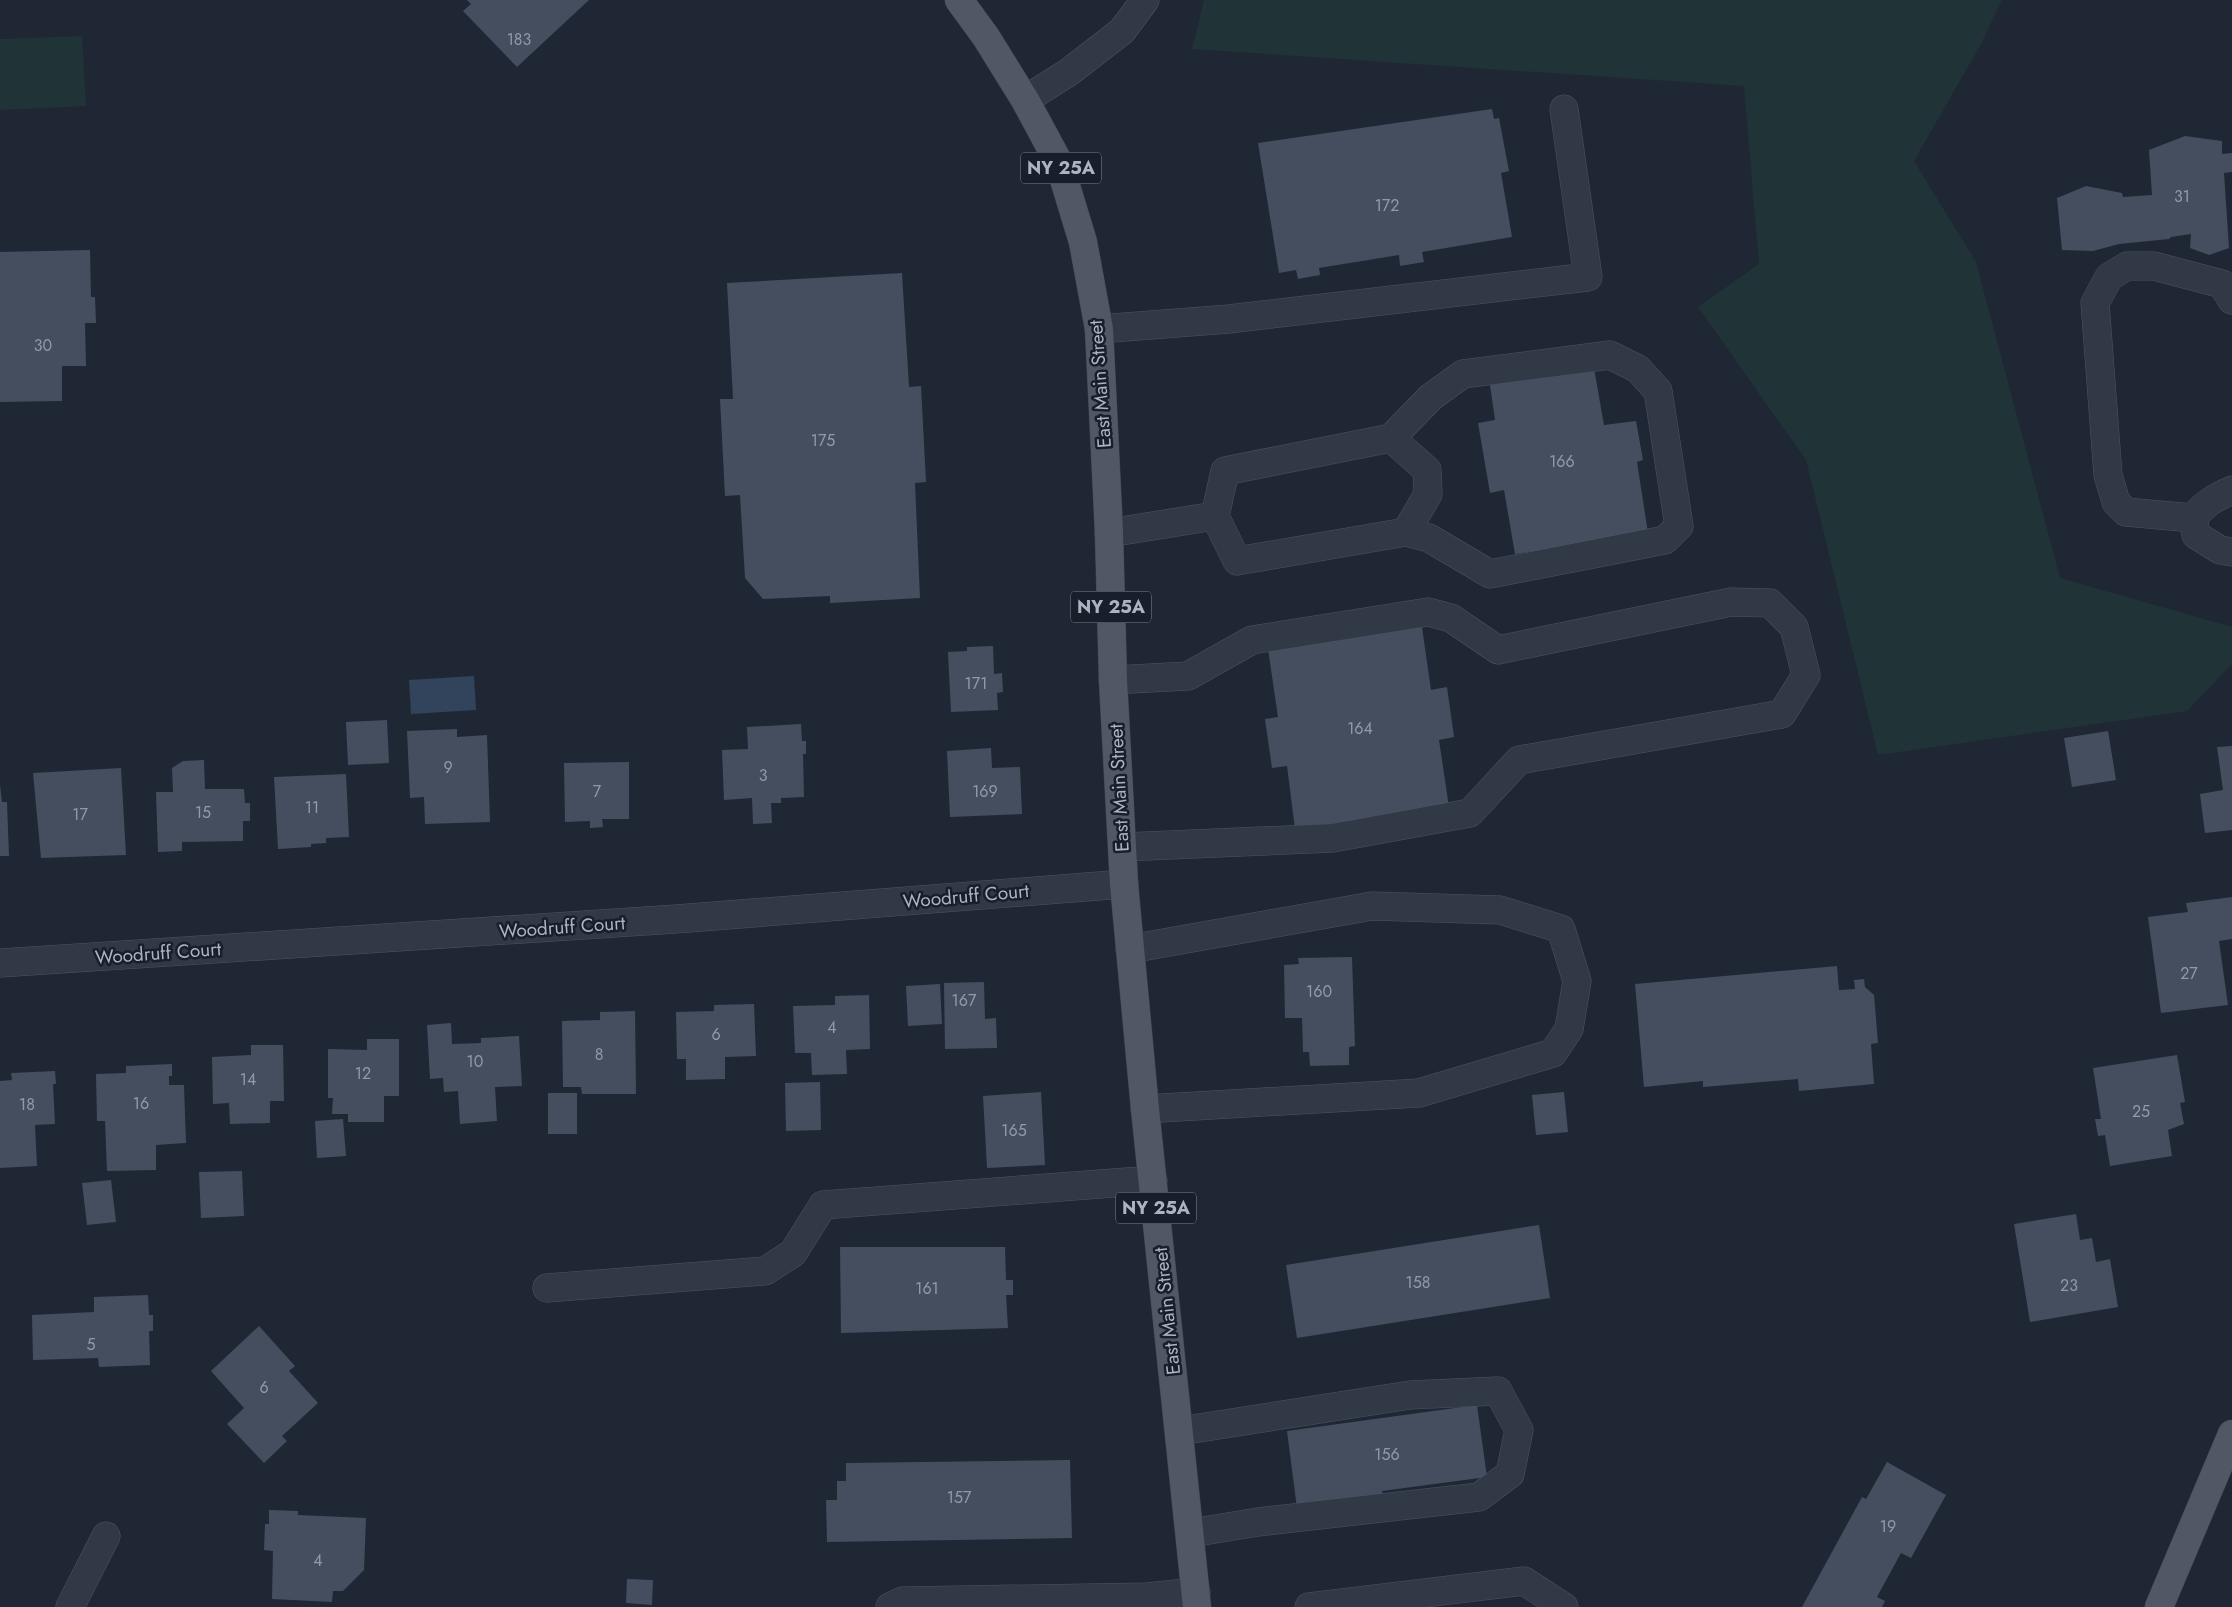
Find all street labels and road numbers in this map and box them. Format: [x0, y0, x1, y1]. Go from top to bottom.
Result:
road number: NY 25A [1021, 152, 1101, 184]
street label: East Main Street [1082, 319, 1118, 449]
road number: NY 25A [1071, 592, 1151, 622]
street label: East Main Street [1102, 723, 1136, 853]
street label: Woodruff Court [902, 877, 1031, 915]
street label: Woodruff Court [498, 909, 626, 945]
street label: Woodruff Court [94, 935, 222, 971]
road number: NY 25A [1116, 1192, 1196, 1224]
street label: East Main Street [1147, 1246, 1187, 1376]

